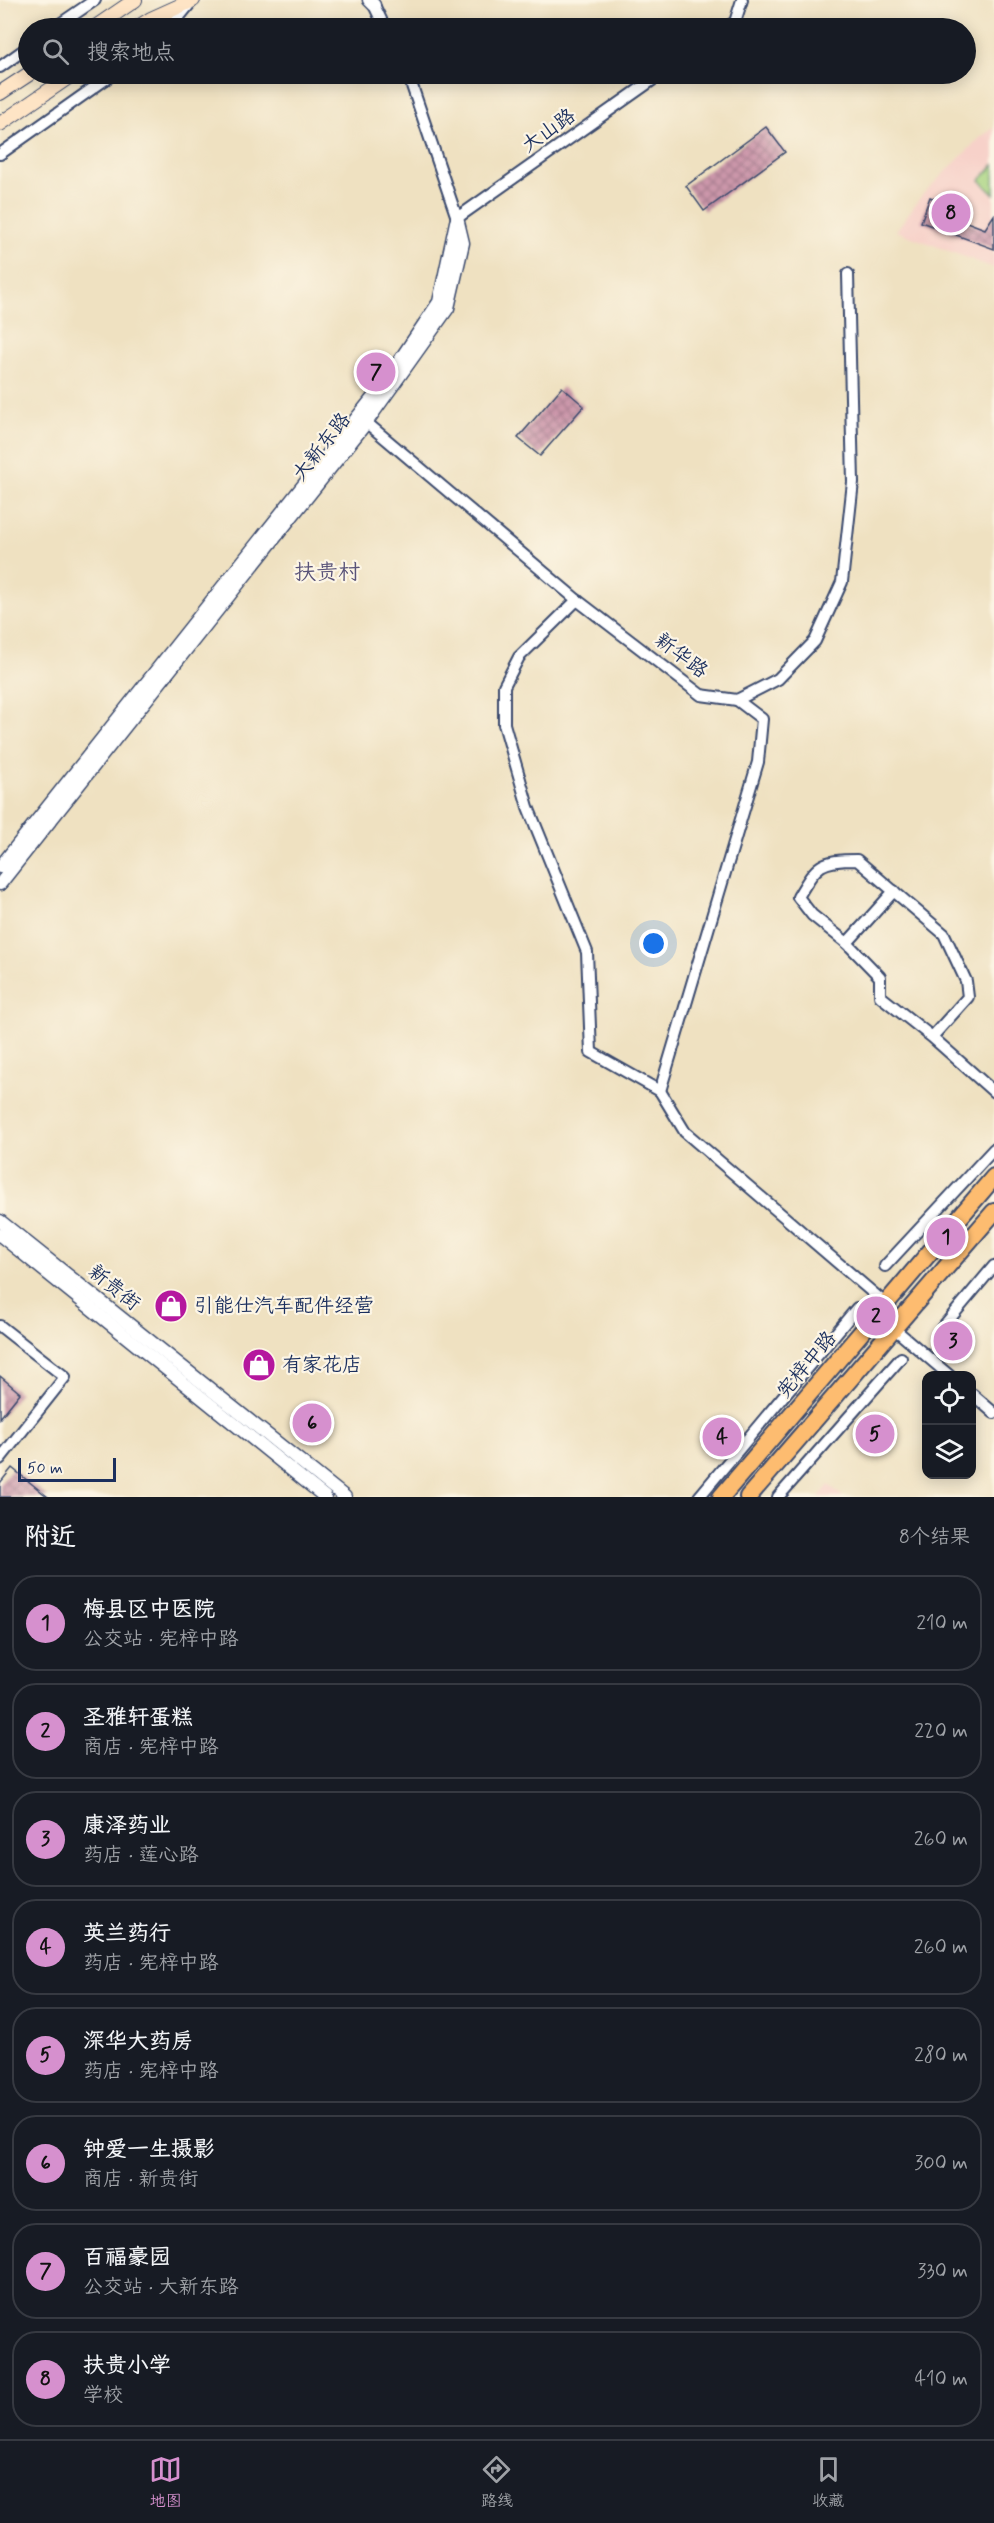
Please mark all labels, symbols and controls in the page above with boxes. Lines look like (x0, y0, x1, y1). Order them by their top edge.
search box (18, 18, 976, 84)
icon: search (39, 35, 72, 68)
text: 搜索地点 (87, 39, 175, 67)
street label: 大山路 (517, 102, 582, 159)
pin: 8 (932, 190, 970, 236)
pin: 7 (356, 350, 395, 394)
street label: 大新东路 (287, 406, 358, 487)
district label: 扶贵村 (294, 559, 360, 587)
street label: 新华路 (649, 627, 714, 685)
your location (639, 929, 668, 958)
pin: 1 (926, 1214, 966, 1260)
street label: 新贵街 (82, 1259, 146, 1317)
shop icon: 引能仕汽车配件经营 (153, 1288, 189, 1324)
place label: 引能仕汽车配件经营 (194, 1293, 374, 1320)
pin: 2 (856, 1294, 896, 1338)
pin: 3 (934, 1318, 972, 1364)
street label: 宪梓中路 (771, 1325, 844, 1404)
shop icon: 有家花店 (241, 1347, 277, 1383)
place label: 有家花店 (282, 1352, 362, 1379)
map controls (922, 1371, 976, 1479)
button: locate (922, 1371, 976, 1425)
pin: 6 (292, 1400, 332, 1446)
pin: 5 (856, 1412, 894, 1456)
pin: 4 (702, 1414, 742, 1460)
button: layers (922, 1425, 976, 1479)
scale bar (18, 1455, 116, 1482)
text: 50 m (27, 1458, 63, 1479)
text: 附近 (24, 1521, 76, 1555)
text: 8个结果 (899, 1524, 970, 1551)
text: 梅县区中医院 (83, 1596, 215, 1624)
text: 1 (41, 1610, 50, 1637)
text: 210 m (916, 1610, 968, 1637)
text: 公交站 · 宪梓中路 (83, 1626, 238, 1653)
text: 圣雅轩蛋糕 (83, 1704, 193, 1732)
text: 2 (41, 1718, 50, 1745)
text: 220 m (914, 1718, 968, 1745)
text: 商店 · 宪梓中路 (83, 1734, 218, 1761)
text: 康泽药业 (83, 1812, 171, 1840)
text: 3 (41, 1826, 50, 1853)
text: 260 m (914, 1826, 968, 1853)
text: 药店 · 莲心路 (83, 1842, 198, 1869)
text: 英兰药行 (83, 1920, 171, 1948)
text: 4 (40, 1934, 51, 1961)
text: 260 m (914, 1934, 968, 1961)
text: 药店 · 宪梓中路 (83, 1950, 218, 1977)
text: 深华大药房 (83, 2028, 193, 2056)
text: 5 (40, 2042, 52, 2069)
text: 280 m (914, 2042, 968, 2069)
text: 药店 · 宪梓中路 (83, 2058, 218, 2085)
text: 钟爱一生摄影 (83, 2136, 215, 2164)
text: 6 (40, 2150, 51, 2177)
text: 300 m (914, 2150, 968, 2177)
text: 商店 · 新贵街 (83, 2166, 198, 2193)
text: 百福豪园 (83, 2244, 171, 2272)
text: 7 (39, 2258, 52, 2285)
text: 330 m (917, 2258, 968, 2285)
text: 公交站 · 大新东路 (83, 2274, 238, 2301)
text: 扶贵小学 (83, 2352, 171, 2380)
text: 8 (40, 2366, 51, 2393)
text: 410 m (914, 2366, 968, 2393)
text: 学校 (83, 2382, 123, 2409)
tab: 地图 (149, 2453, 182, 2512)
tab: 路线 (480, 2453, 513, 2512)
tab: 收藏 (812, 2453, 845, 2512)

